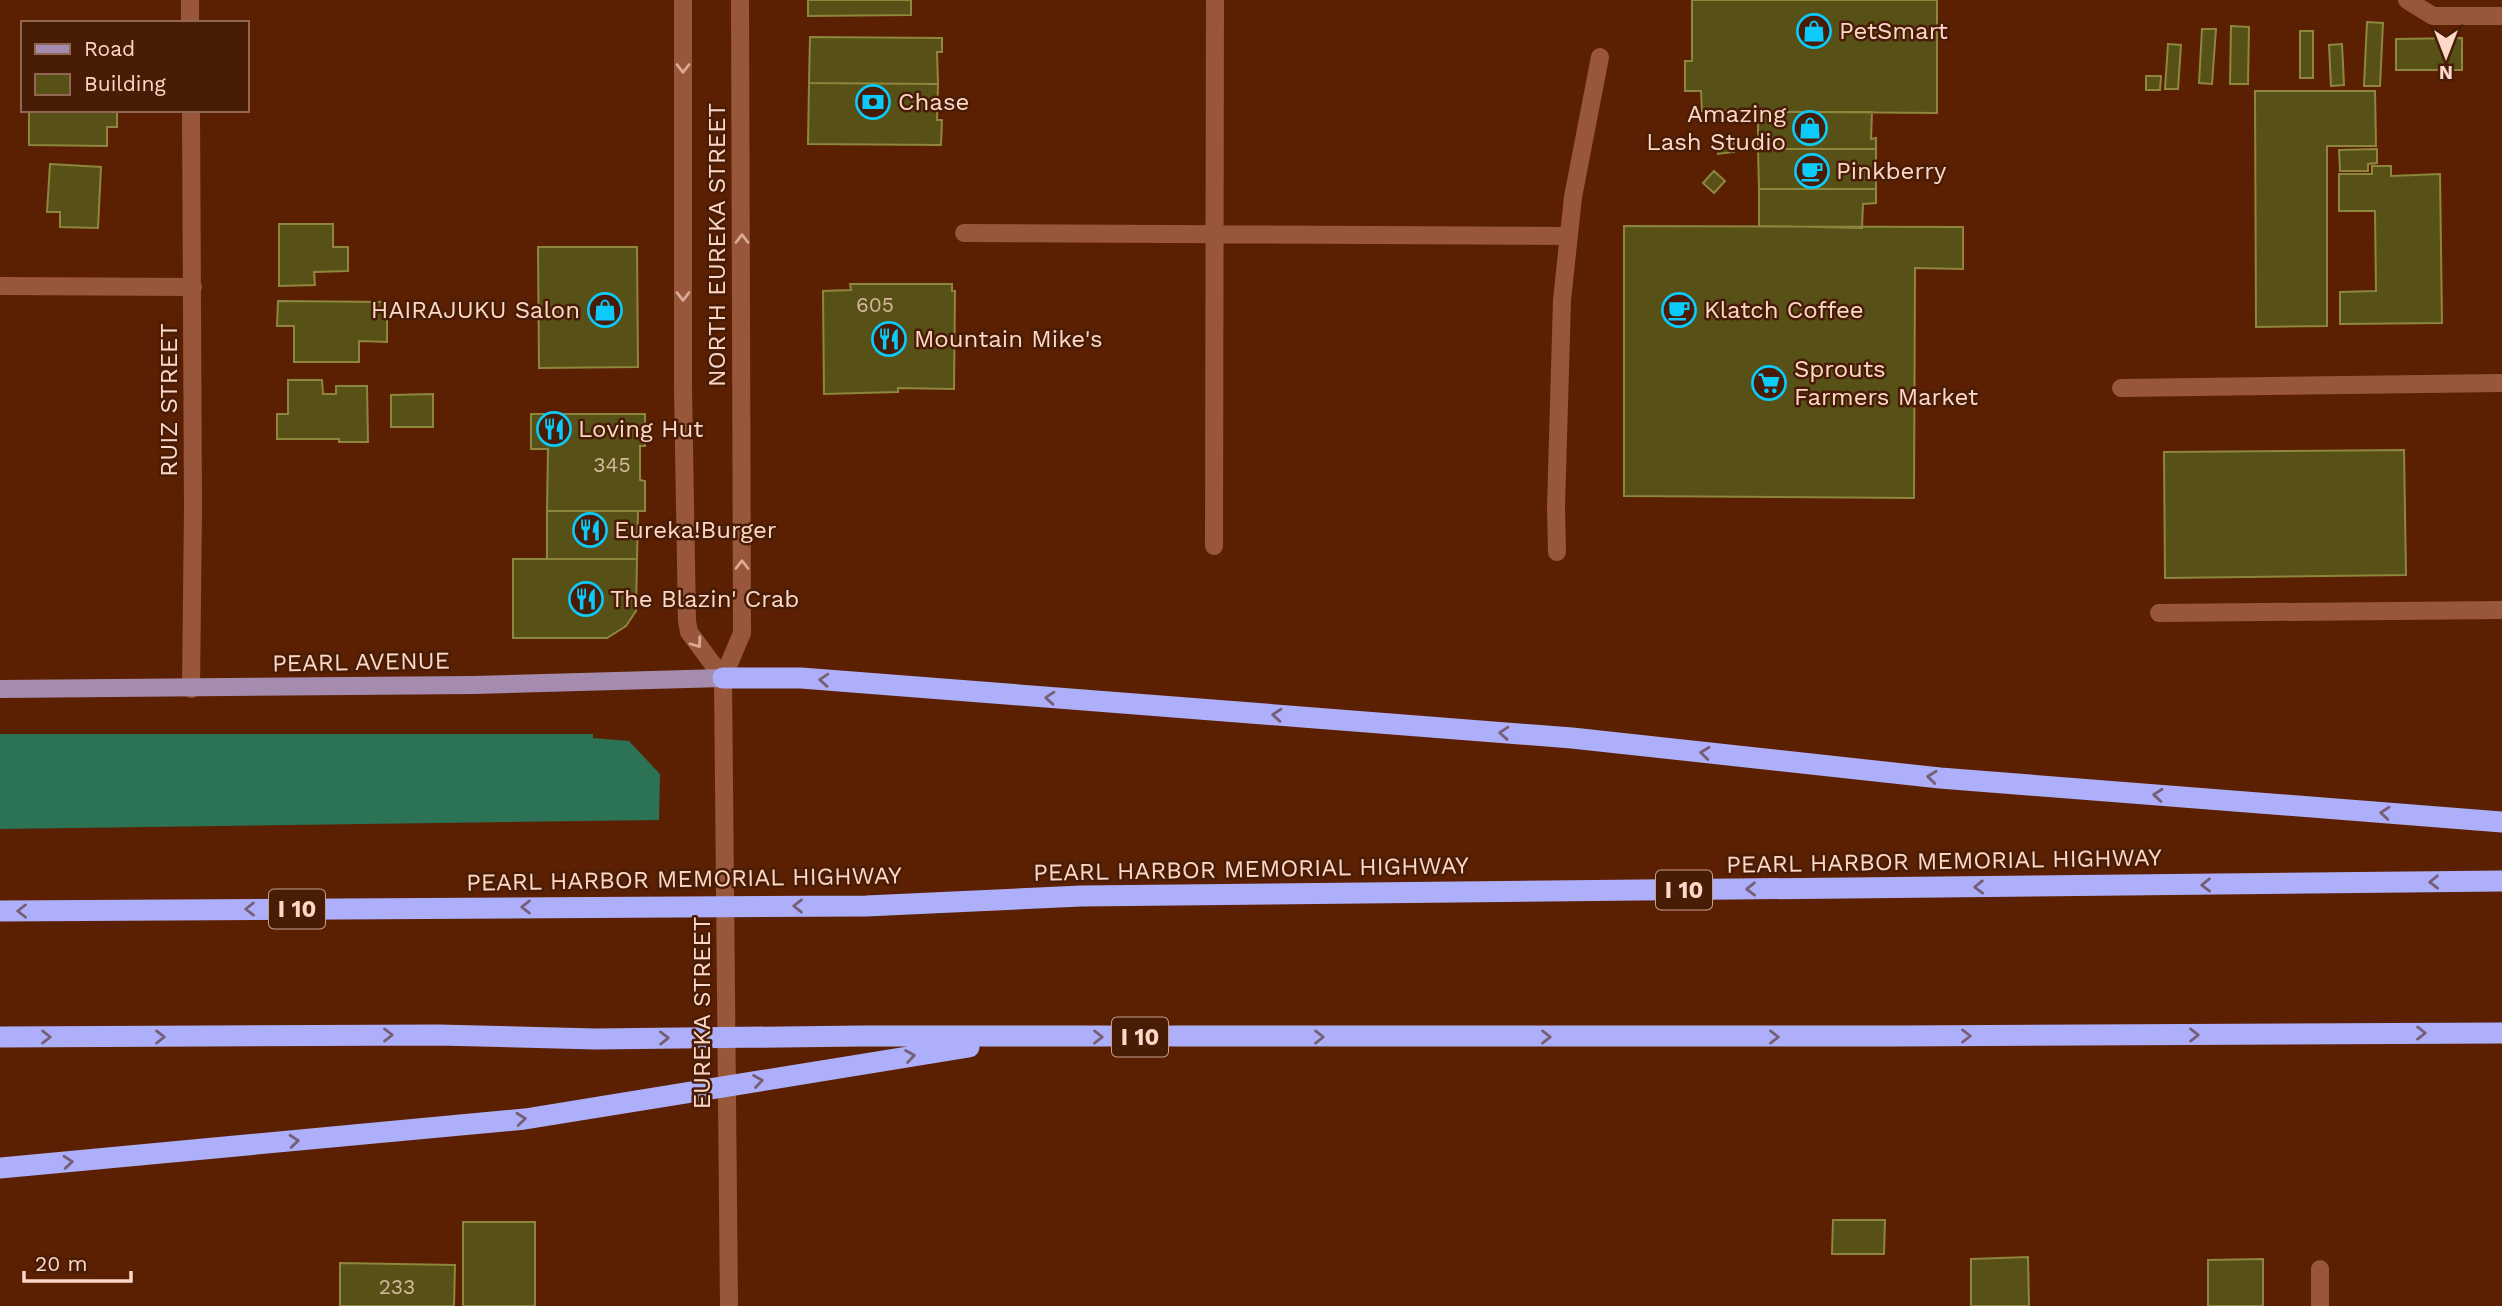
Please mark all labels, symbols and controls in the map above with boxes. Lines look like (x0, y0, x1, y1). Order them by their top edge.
shop icon: PetSmart (1795, 12, 1833, 50)
place label: PetSmart (1839, 17, 1948, 45)
legend (21, 21, 248, 112)
north arrow (2411, 21, 2481, 91)
text: Road (84, 36, 135, 61)
text: N (2439, 61, 2453, 84)
one-way arrow (675, 63, 691, 74)
text: Building (84, 71, 166, 96)
bank icon: Chase (854, 83, 892, 121)
place label: Chase (898, 88, 969, 116)
place label: Amazing Lash Studio (1646, 100, 1786, 156)
street label: NORTH EUREKA STREET (703, 103, 731, 387)
shop icon: Amazing Lash Studio (1791, 109, 1829, 147)
cafe icon: Pinkberry (1793, 152, 1831, 190)
place label: Pinkberry (1836, 157, 1947, 185)
one-way arrow (734, 234, 750, 244)
shop icon: HAIRAJUKU Salon (586, 291, 624, 329)
one-way arrow (675, 291, 691, 301)
cafe icon: Klatch Coffee (1660, 291, 1698, 329)
house number: 605 (856, 292, 894, 317)
place label: HAIRAJUKU Salon (371, 296, 580, 324)
place label: Klatch Coffee (1704, 296, 1864, 324)
restaurant icon: Mountain Mike's (870, 320, 908, 358)
street label: RUIZ STREET (155, 323, 183, 477)
place label: Mountain Mike's (914, 325, 1103, 353)
place label: Sprouts Farmers Market (1794, 355, 1978, 411)
supermarket icon: Sprouts Farmers Market (1750, 364, 1788, 402)
restaurant icon: Loving Hut (535, 410, 573, 448)
place label: Loving Hut (578, 415, 703, 443)
house number: 345 (593, 452, 631, 477)
restaurant icon: Eureka!Burger (571, 511, 609, 549)
place label: Eureka!Burger (614, 516, 777, 544)
one-way arrow (734, 559, 750, 570)
restaurant icon: The Blazin' Crab (567, 580, 605, 618)
place label: The Blazin' Crab (610, 585, 799, 613)
one-way arrow (689, 635, 701, 648)
street label: PEARL AVENUE (272, 646, 450, 678)
one-way arrow (818, 673, 829, 688)
one-way arrow (1045, 691, 1056, 706)
one-way arrow (1271, 708, 1282, 723)
one-way arrow (1498, 726, 1509, 741)
one-way arrow (1700, 745, 1711, 760)
one-way arrow (1926, 770, 1937, 785)
one-way arrow (2153, 788, 2164, 803)
one-way arrow (2379, 806, 2390, 821)
street label: PEARL HARBOR MEMORIAL HIGHWAY (1726, 843, 2162, 879)
street label: PEARL HARBOR MEMORIAL HIGHWAY (1033, 851, 1469, 887)
street label: PEARL HARBOR MEMORIAL HIGHWAY (466, 861, 902, 897)
road number: I 10 (1656, 870, 1712, 909)
one-way arrow (2428, 874, 2439, 890)
one-way arrow (2201, 877, 2212, 892)
one-way arrow (1973, 879, 1984, 895)
one-way arrow (1746, 881, 1756, 897)
road number: I 10 (269, 890, 325, 928)
one-way arrow (792, 898, 803, 914)
one-way arrow (521, 899, 531, 915)
one-way arrow (244, 901, 255, 917)
one-way arrow (17, 903, 27, 919)
street label: EUREKA STREET (688, 917, 716, 1109)
road number: I 10 (1112, 1018, 1168, 1056)
one-way arrow (2416, 1025, 2427, 1041)
one-way arrow (383, 1027, 394, 1043)
one-way arrow (2189, 1027, 2199, 1043)
one-way arrow (1961, 1028, 1972, 1044)
one-way arrow (41, 1029, 52, 1045)
one-way arrow (155, 1029, 166, 1044)
one-way arrow (1094, 1029, 1104, 1045)
one-way arrow (1314, 1029, 1325, 1045)
one-way arrow (1542, 1029, 1552, 1045)
one-way arrow (1769, 1029, 1780, 1045)
one-way arrow (660, 1030, 670, 1046)
one-way arrow (904, 1049, 916, 1064)
one-way arrow (752, 1074, 764, 1089)
one-way arrow (515, 1112, 527, 1127)
one-way arrow (289, 1133, 300, 1148)
one-way arrow (63, 1155, 74, 1170)
scale bar (24, 1240, 131, 1284)
text: 20 m (35, 1251, 87, 1276)
house number: 233 (379, 1274, 415, 1299)

